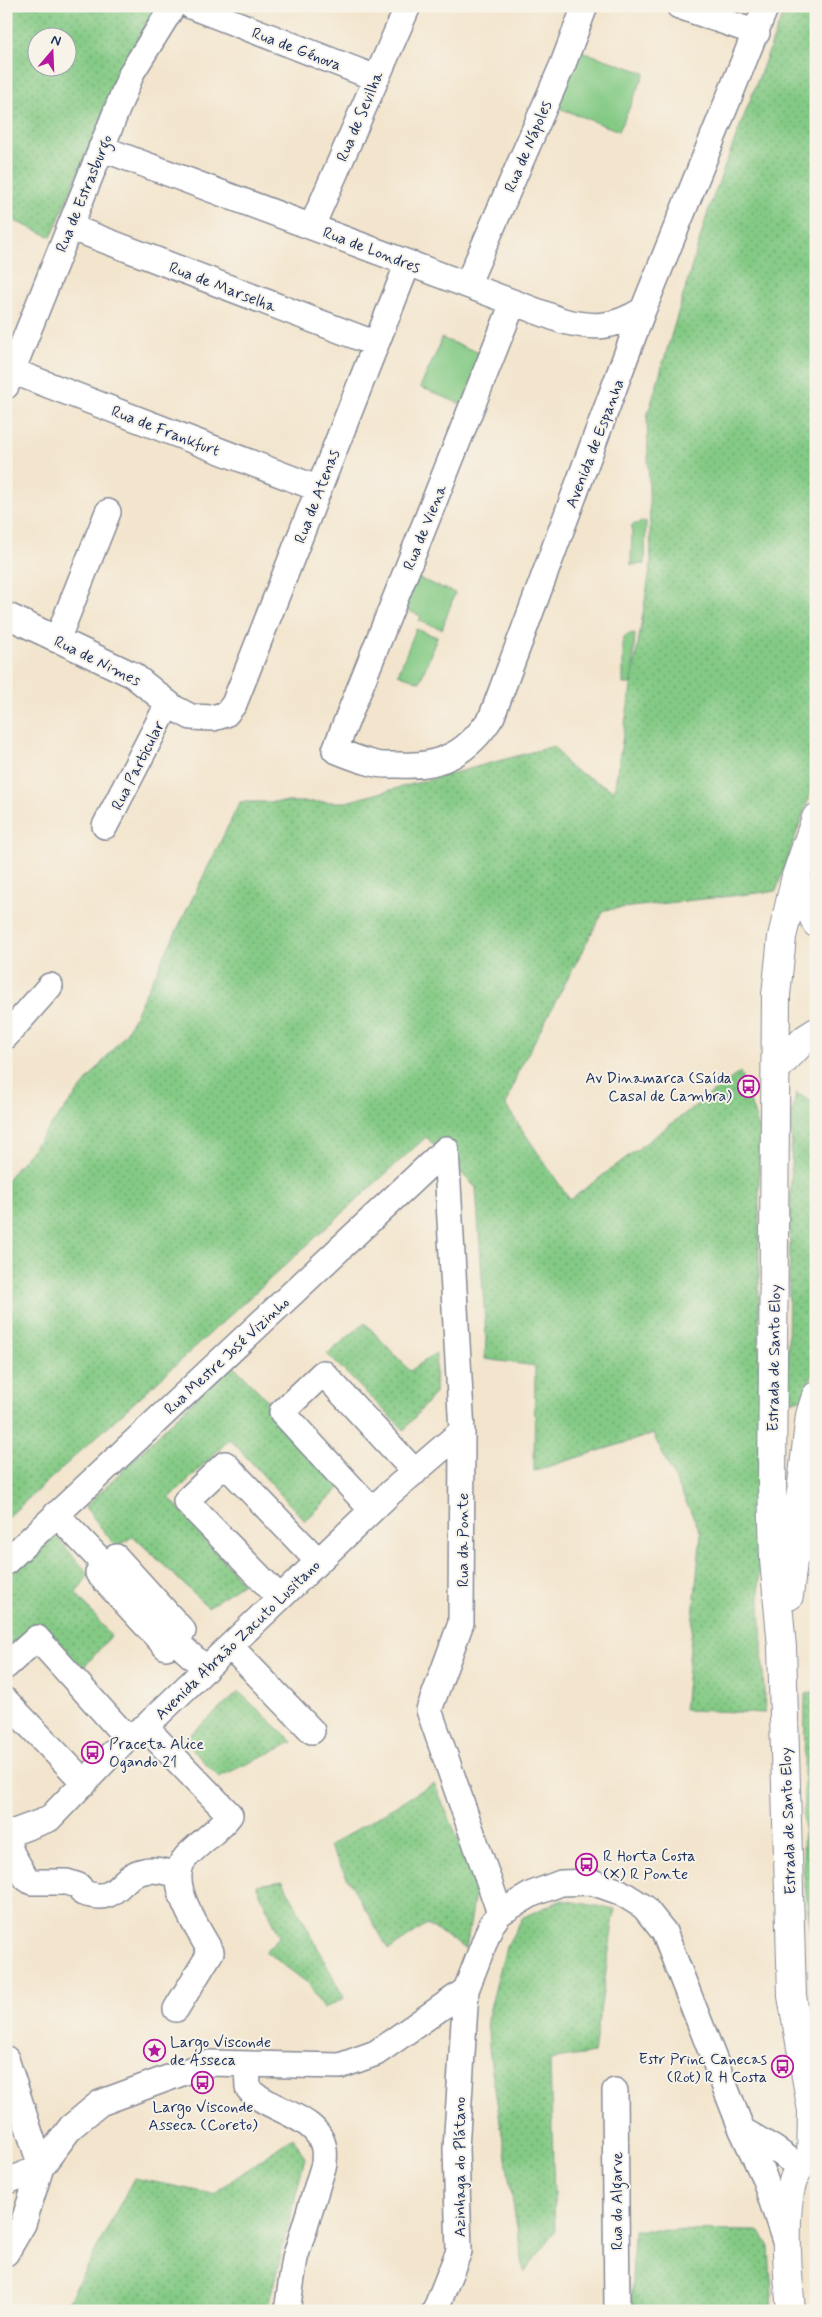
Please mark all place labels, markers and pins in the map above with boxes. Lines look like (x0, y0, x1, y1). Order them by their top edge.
place label: Av Dinamarca (Saída Casal de Cambra) (585, 1068, 732, 1107)
bus stop icon: Av Dinamarca (Saída Casal de Cambra) (736, 1074, 760, 1098)
place label: Praceta Alice Ogando 21 (109, 1734, 204, 1773)
bus stop icon: Praceta Alice Ogando 21 (81, 1740, 105, 1764)
place label: R Horta Costa (X) R Ponte (603, 1846, 696, 1885)
bus stop icon: R Horta Costa (X) R Ponte (575, 1852, 599, 1876)
place label: Largo Visconde de Asseca (170, 2032, 271, 2071)
place icon: Largo Visconde de Asseca (142, 2038, 166, 2062)
place label: Estr Princ Canecas (Rot) R H Costa (638, 2049, 767, 2088)
bus stop icon: Estr Princ Canecas (Rot) R H Costa (771, 2055, 795, 2079)
bus stop icon: Largo Visconde Asseca (Coreto) (191, 2070, 215, 2094)
place label: Largo Visconde Asseca (Coreto) (148, 2097, 258, 2136)

